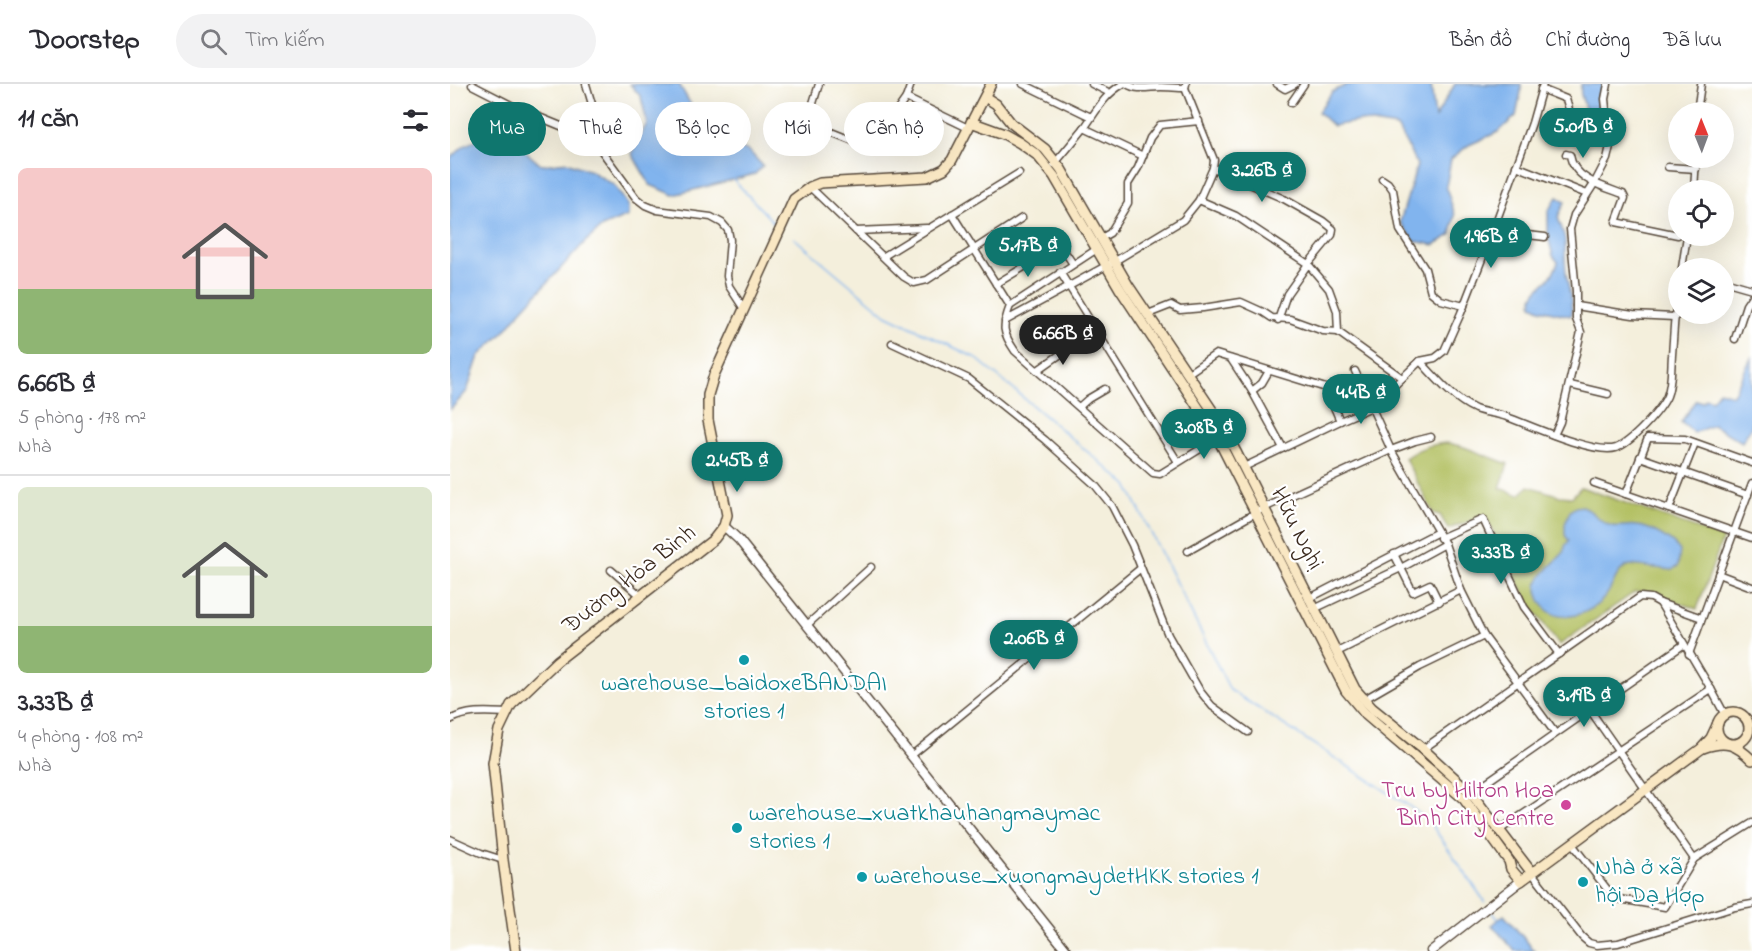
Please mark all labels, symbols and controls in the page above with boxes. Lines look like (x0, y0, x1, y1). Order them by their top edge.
search box (176, 14, 596, 68)
text: Doorstep (30, 21, 140, 62)
icon: search (197, 25, 230, 58)
text: Tìm kiếm (245, 25, 324, 57)
text: Bản đồ (1449, 26, 1512, 56)
text: Chỉ đường (1545, 26, 1630, 56)
text: Đã lưu (1663, 26, 1722, 56)
text: 11 căn (18, 101, 79, 139)
chip: Mua (468, 102, 546, 156)
chip: Thuê (558, 102, 643, 156)
chip: Bộ lọc (655, 102, 751, 156)
chip: Mới (763, 102, 832, 156)
chip: Căn hộ (844, 102, 944, 156)
north arrow (1668, 102, 1734, 168)
map controls (1668, 102, 1734, 324)
icon: filters (399, 104, 432, 137)
pin: 5.01B ₫ (1528, 108, 1638, 159)
text: 5.01B ₫ (1553, 113, 1613, 142)
pin: 3.26B ₫ (1207, 152, 1317, 203)
text: 3.26B ₫ (1232, 157, 1292, 186)
button: locate (1668, 180, 1734, 246)
icon: home (171, 207, 279, 315)
pin: 1.96B ₫ (1436, 218, 1546, 269)
text: 1.96B ₫ (1464, 223, 1518, 252)
pin: 5.17B ₫ (973, 227, 1083, 278)
text: 5.17B ₫ (998, 232, 1058, 261)
button: layers (1668, 258, 1734, 324)
pin: 6.66B ₫ (1008, 315, 1118, 366)
text: 6.66B ₫ (1033, 320, 1093, 349)
text: 6.66B ₫ (18, 366, 95, 404)
pin: 4.4B ₫ (1312, 374, 1410, 425)
text: 4.4B ₫ (1336, 379, 1386, 408)
text: 5 phòng · 178 m² (18, 404, 146, 433)
pin: 3.08B ₫ (1149, 409, 1259, 460)
text: 3.08B ₫ (1175, 414, 1233, 443)
text: Nhà (18, 433, 51, 462)
pin: 2.45B ₫ (682, 442, 792, 493)
text: 2.45B ₫ (706, 447, 768, 476)
street label: Hữu Nghị (1260, 481, 1332, 577)
street label: Đường Hòa Bình (555, 516, 704, 644)
icon: home (171, 526, 279, 634)
pin: 3.33B ₫ (1446, 534, 1556, 585)
text: 3.33B ₫ (1472, 539, 1530, 568)
pin: 2.06B ₫ (979, 620, 1089, 671)
text: 2.06B ₫ (1004, 625, 1064, 654)
marker: warehouse_baidoxeBANDAI stories 1 (737, 653, 751, 667)
place label: warehouse_baidoxeBANDAI stories 1 (601, 667, 887, 730)
pin: 3.19B ₫ (1529, 677, 1639, 728)
text: 3.19B ₫ (1557, 682, 1611, 711)
text: 3.33B ₫ (18, 685, 93, 723)
text: 4 phòng · 108 m² (18, 723, 144, 752)
text: Nhà (18, 752, 51, 781)
place label: Tru by Hilton Hoa Binh City Centre (1381, 774, 1554, 838)
place label: warehouse_xuatkhauhangmaymac stories 1 (749, 797, 1101, 860)
marker: Tru by Hilton Hoa Binh City Centre (1559, 798, 1573, 812)
marker: warehouse_xuatkhauhangmaymac stories 1 (730, 821, 744, 835)
place label: Nhà ở xã hội Dạ Hợp (1595, 851, 1704, 914)
place label: warehouse_xuongmaydetHKK stories 1 (874, 860, 1259, 896)
marker: warehouse_xuongmaydetHKK stories 1 (855, 870, 869, 884)
marker: Nhà ở xã hội Dạ Hợp (1576, 875, 1590, 889)

